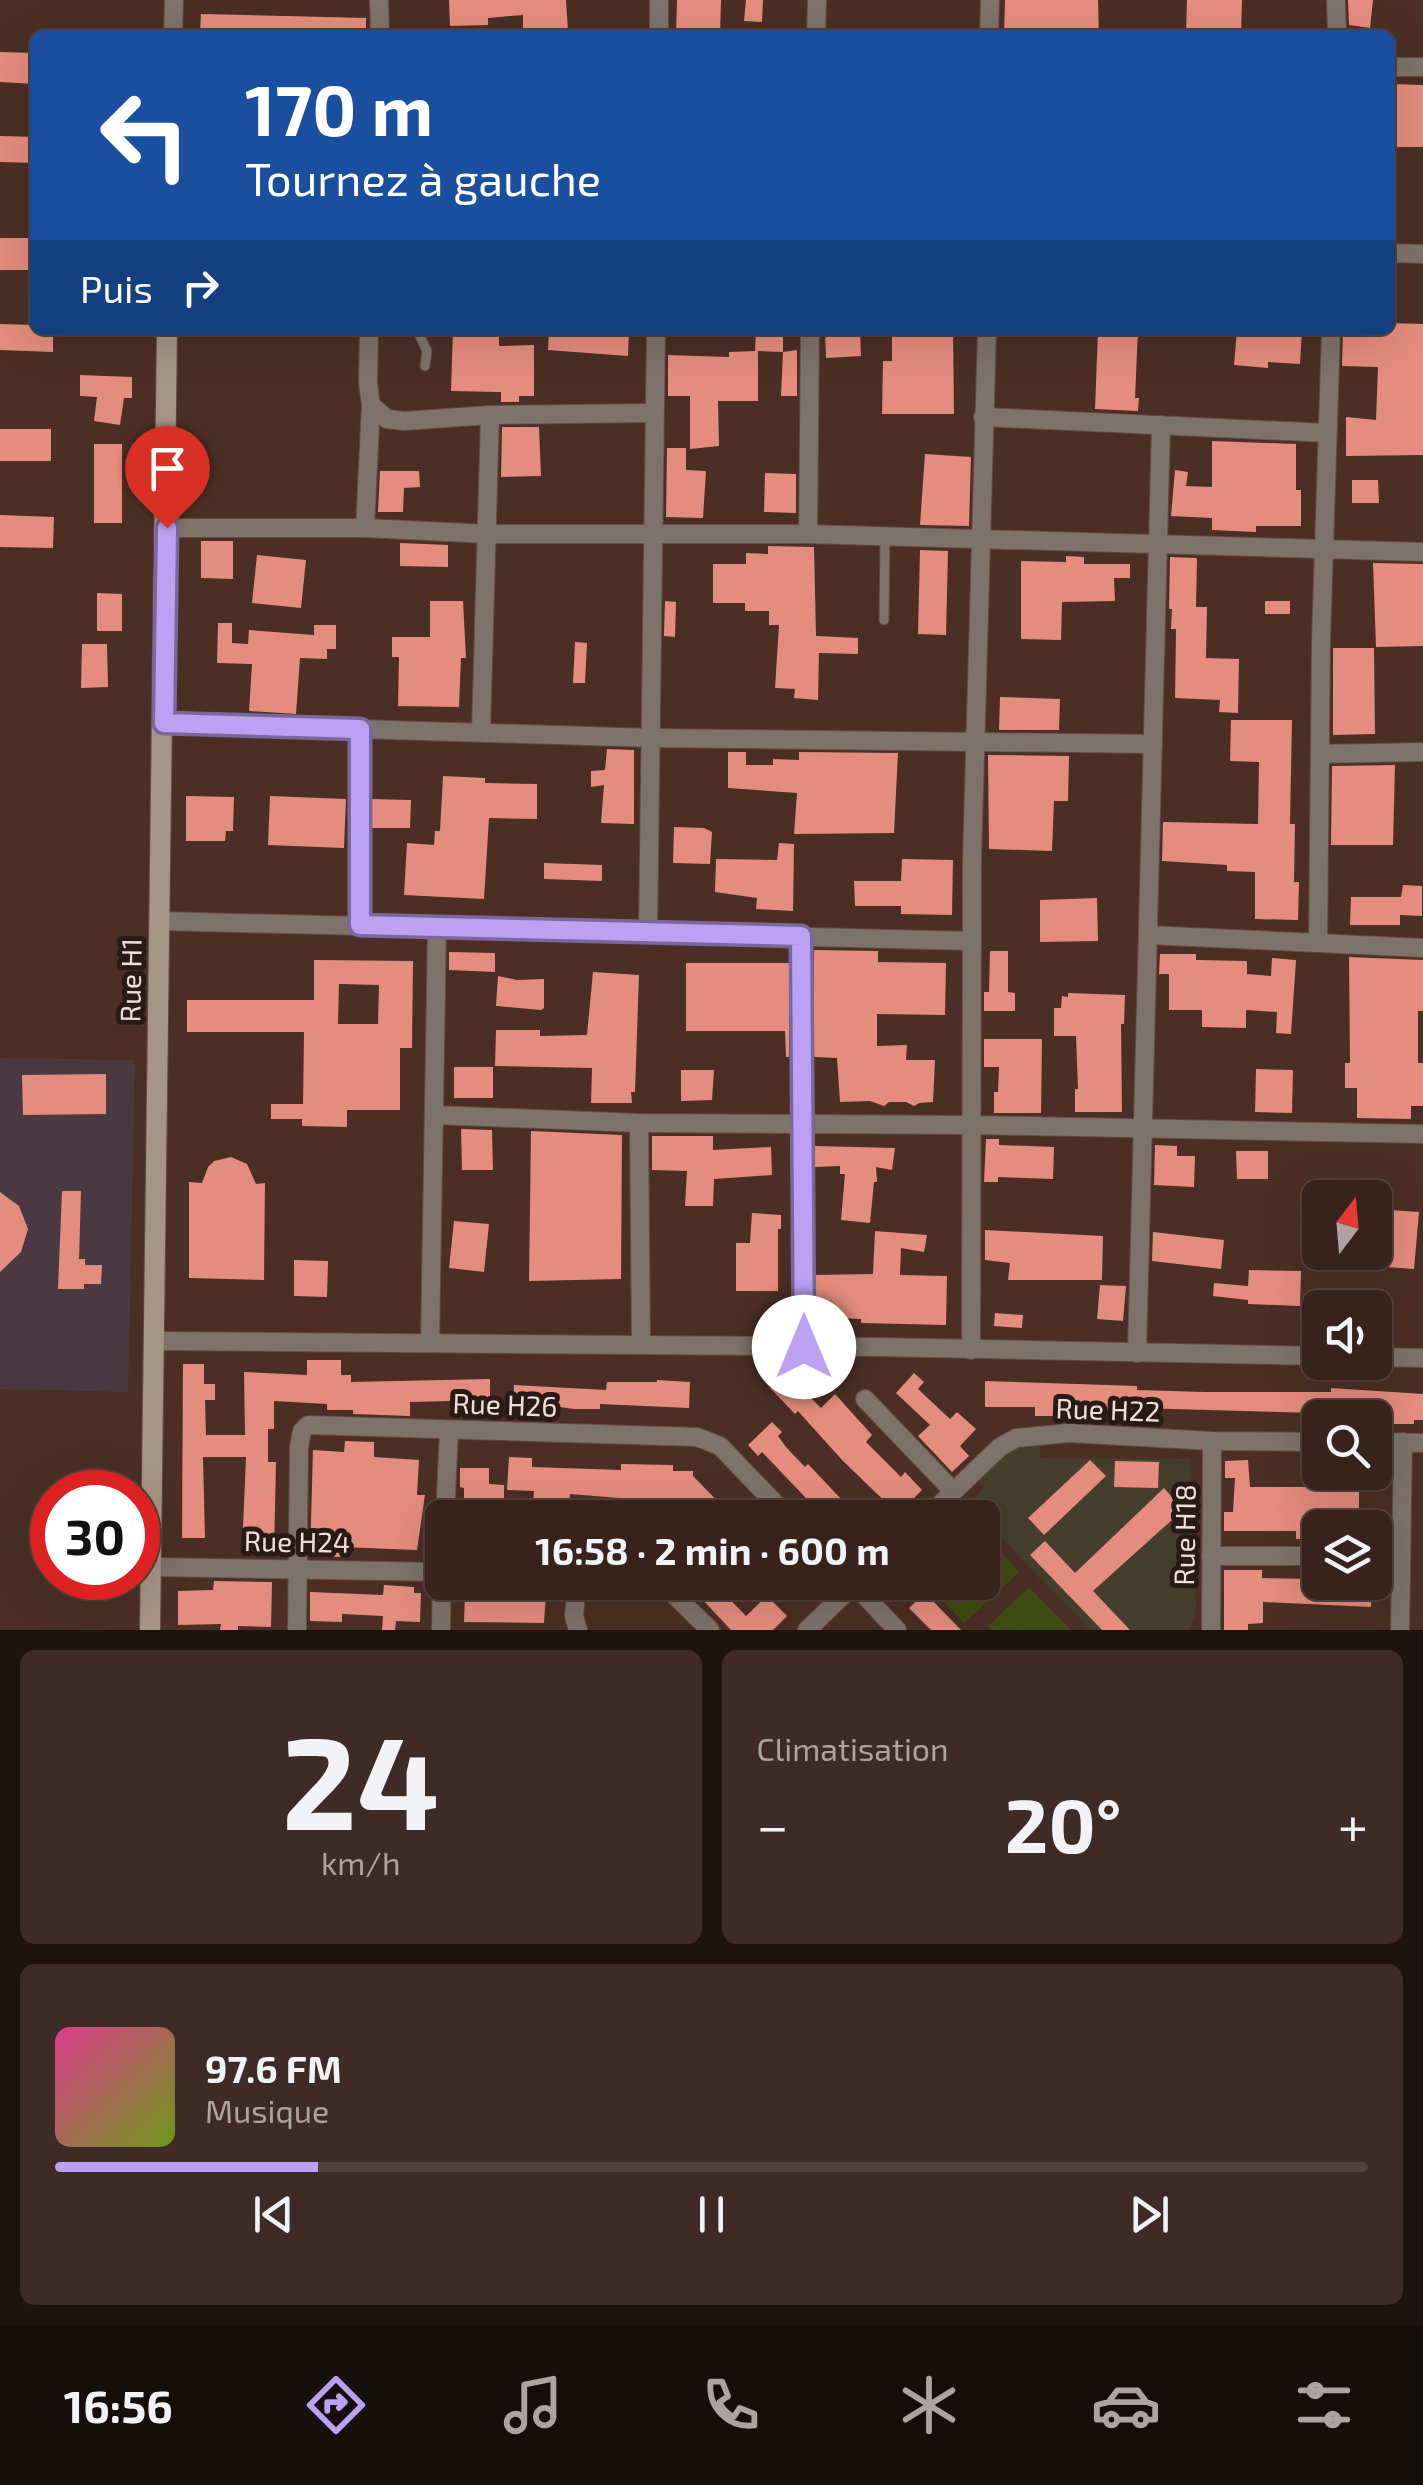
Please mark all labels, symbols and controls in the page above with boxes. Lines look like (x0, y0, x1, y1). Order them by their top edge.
text: 170 m (245, 66, 433, 150)
icon: left (80, 70, 210, 200)
text: Tournez à gauche (245, 151, 601, 205)
icon: right (173, 260, 228, 315)
text: Puis (80, 265, 153, 311)
pin (125, 426, 210, 529)
icon: arrive (140, 441, 195, 496)
street label: Rue H1 (112, 938, 148, 1022)
north arrow (1302, 1180, 1392, 1270)
map controls (1302, 1180, 1392, 1600)
button: sound (1302, 1290, 1392, 1380)
position arrow (752, 1295, 856, 1399)
street label: Rue H26 (452, 1385, 558, 1423)
street label: Rue H22 (1055, 1390, 1161, 1428)
button: search (1302, 1400, 1392, 1490)
speed limit sign: 30 (30, 1470, 160, 1600)
street label: Rue H18 (1166, 1484, 1202, 1586)
button: layers (1302, 1510, 1392, 1600)
street label: Rue H24 (244, 1523, 350, 1559)
text: 16:58 · 2 min · 600 m (535, 1527, 890, 1573)
text: 24 (282, 1700, 440, 1856)
text: Climatisation (757, 1729, 949, 1767)
text: 20° (1005, 1778, 1122, 1868)
text: − (757, 1791, 789, 1857)
text: + (1338, 1791, 1368, 1857)
text: km/h (321, 1843, 400, 1881)
text: 97.6 FM (205, 2045, 342, 2091)
text: Musique (205, 2091, 329, 2129)
icon: previous (246, 2187, 301, 2242)
icon: pause (684, 2187, 739, 2242)
icon: next (1122, 2187, 1177, 2242)
icon: directions (301, 2370, 371, 2440)
icon: music (498, 2370, 568, 2440)
icon: phone (696, 2370, 766, 2440)
icon: climate (894, 2370, 964, 2440)
icon: car (1091, 2370, 1161, 2440)
icon: filters (1289, 2370, 1359, 2440)
text: 16:56 (64, 2378, 173, 2432)

